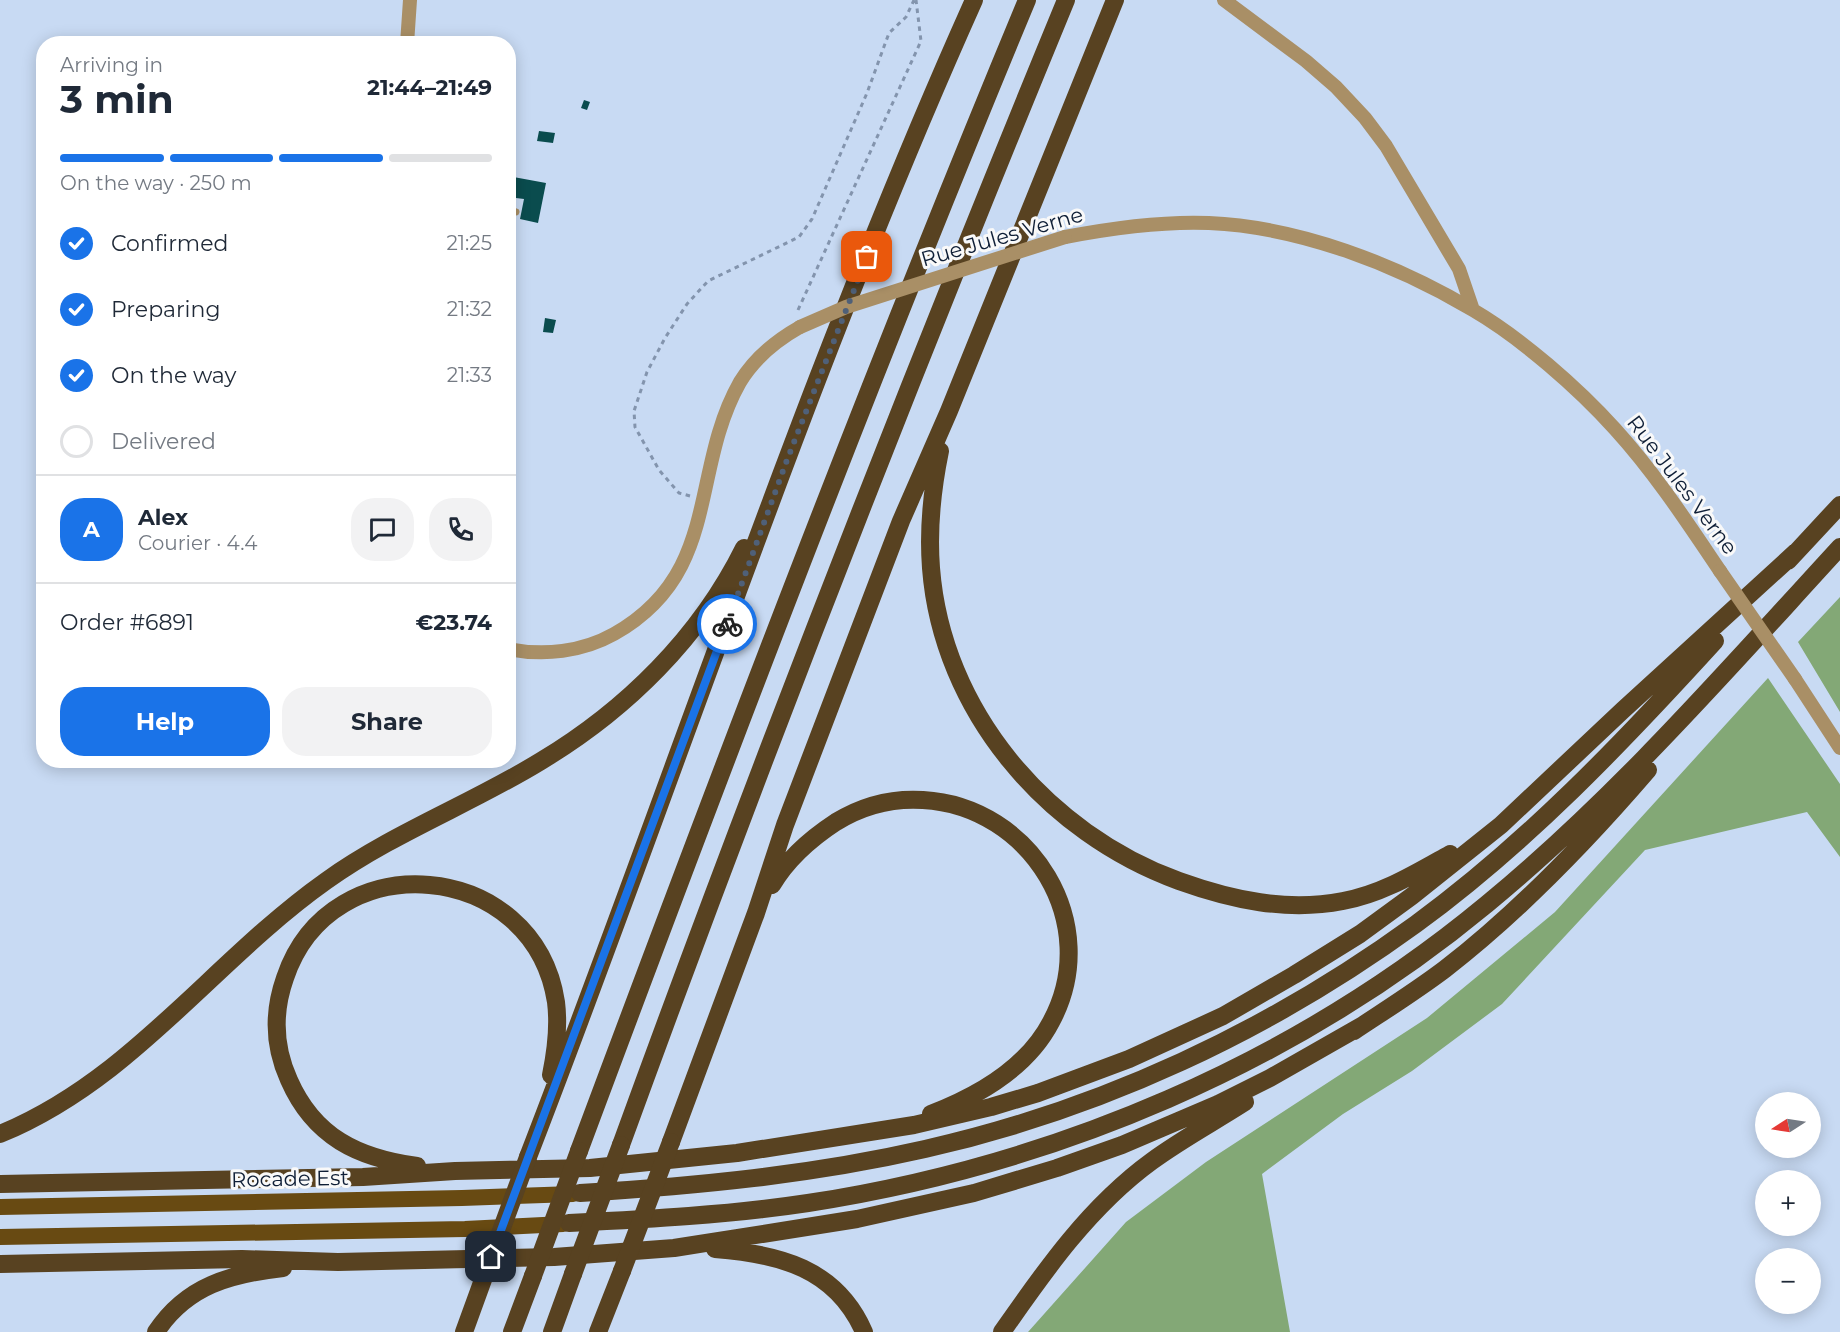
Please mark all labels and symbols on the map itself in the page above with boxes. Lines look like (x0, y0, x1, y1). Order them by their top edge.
street label: Rue Jules Verne (918, 201, 1086, 272)
pin (841, 231, 892, 282)
street label: Rue Jules Verne (1622, 410, 1743, 559)
courier (697, 594, 757, 654)
north arrow (1755, 1092, 1821, 1158)
street label: Rocade Est (231, 1165, 349, 1192)
pin (465, 1231, 516, 1282)

